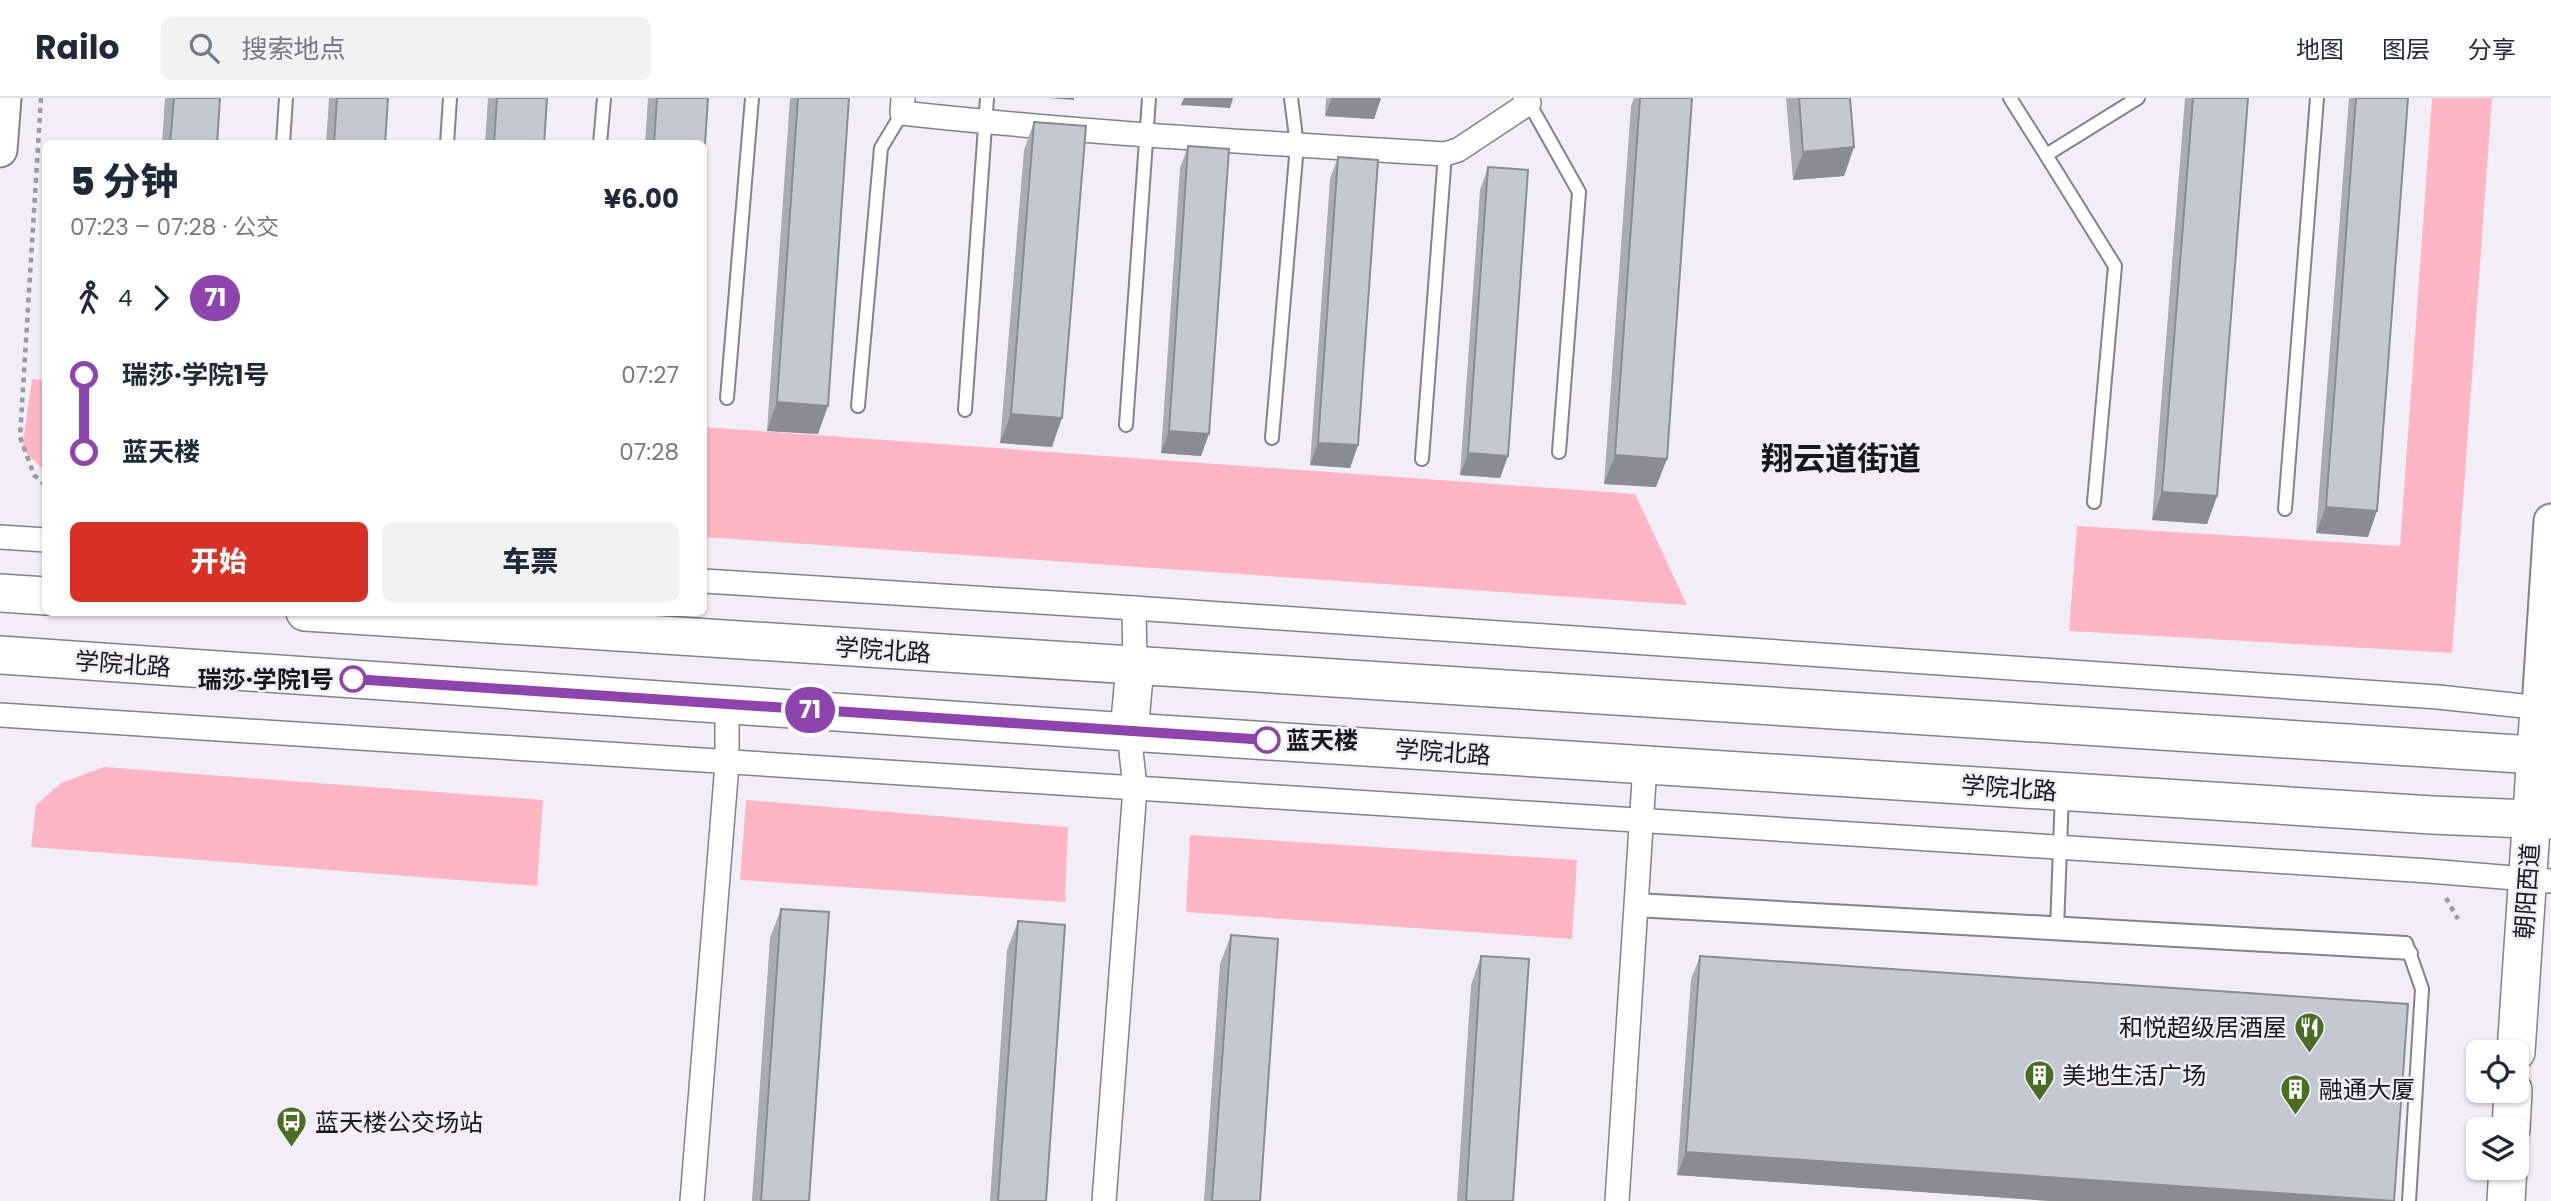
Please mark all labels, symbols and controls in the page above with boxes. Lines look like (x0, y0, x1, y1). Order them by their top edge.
search box (161, 17, 651, 80)
text: Railo (35, 24, 119, 71)
icon: search (185, 29, 223, 67)
text: 搜索地点 (241, 31, 345, 67)
text: 地图 (2296, 33, 2344, 66)
text: 图层 (2382, 33, 2430, 66)
text: 分享 (2468, 33, 2516, 66)
text: 5 分钟 (70, 155, 178, 208)
text: ¥6.00 (604, 181, 679, 217)
text: 07:23 – 07:28 · 公交 (70, 211, 279, 243)
icon: walk (70, 279, 108, 317)
icon: forward (142, 279, 180, 317)
text: 71 (204, 281, 226, 314)
text: 4 (118, 282, 132, 314)
text: 瑞莎·学院1号 (122, 357, 270, 393)
text: 07:27 (621, 359, 679, 391)
text: 蓝天楼 (122, 434, 200, 470)
text: 07:28 (619, 436, 679, 468)
district label: 翔云道街道 (1761, 436, 1921, 481)
button: 开始 (70, 522, 368, 602)
button: 车票 (382, 522, 679, 602)
street label: 学院北路 (834, 630, 932, 670)
street label: 学院北路 (74, 644, 172, 684)
place label: 瑞莎·学院1号 (198, 663, 334, 696)
marker: 瑞莎·学院1号 (340, 666, 366, 692)
line badge: 71 (778, 687, 842, 733)
text: 71 (799, 693, 821, 726)
place label: 蓝天楼 (1286, 724, 1358, 757)
marker: 蓝天楼 (1254, 727, 1280, 753)
street label: 学院北路 (1394, 732, 1492, 772)
street label: 学院北路 (1960, 768, 2058, 808)
street label: 朝阳西道 (2507, 842, 2547, 940)
restaurant icon: 和悦超级居酒屋 (2293, 1010, 2327, 1054)
place label: 和悦超级居酒屋 (2119, 1011, 2287, 1044)
map controls (2466, 1040, 2529, 1180)
button: locate (2466, 1040, 2529, 1103)
building icon: 美地生活广场 (2022, 1058, 2056, 1102)
place label: 美地生活广场 (2062, 1059, 2206, 1092)
building icon: 融通大厦 (2279, 1072, 2313, 1116)
place label: 融通大厦 (2319, 1073, 2415, 1106)
bus stop icon: 蓝天楼公交场站 (275, 1105, 309, 1149)
place label: 蓝天楼公交场站 (315, 1106, 483, 1139)
button: layers (2466, 1117, 2529, 1180)

